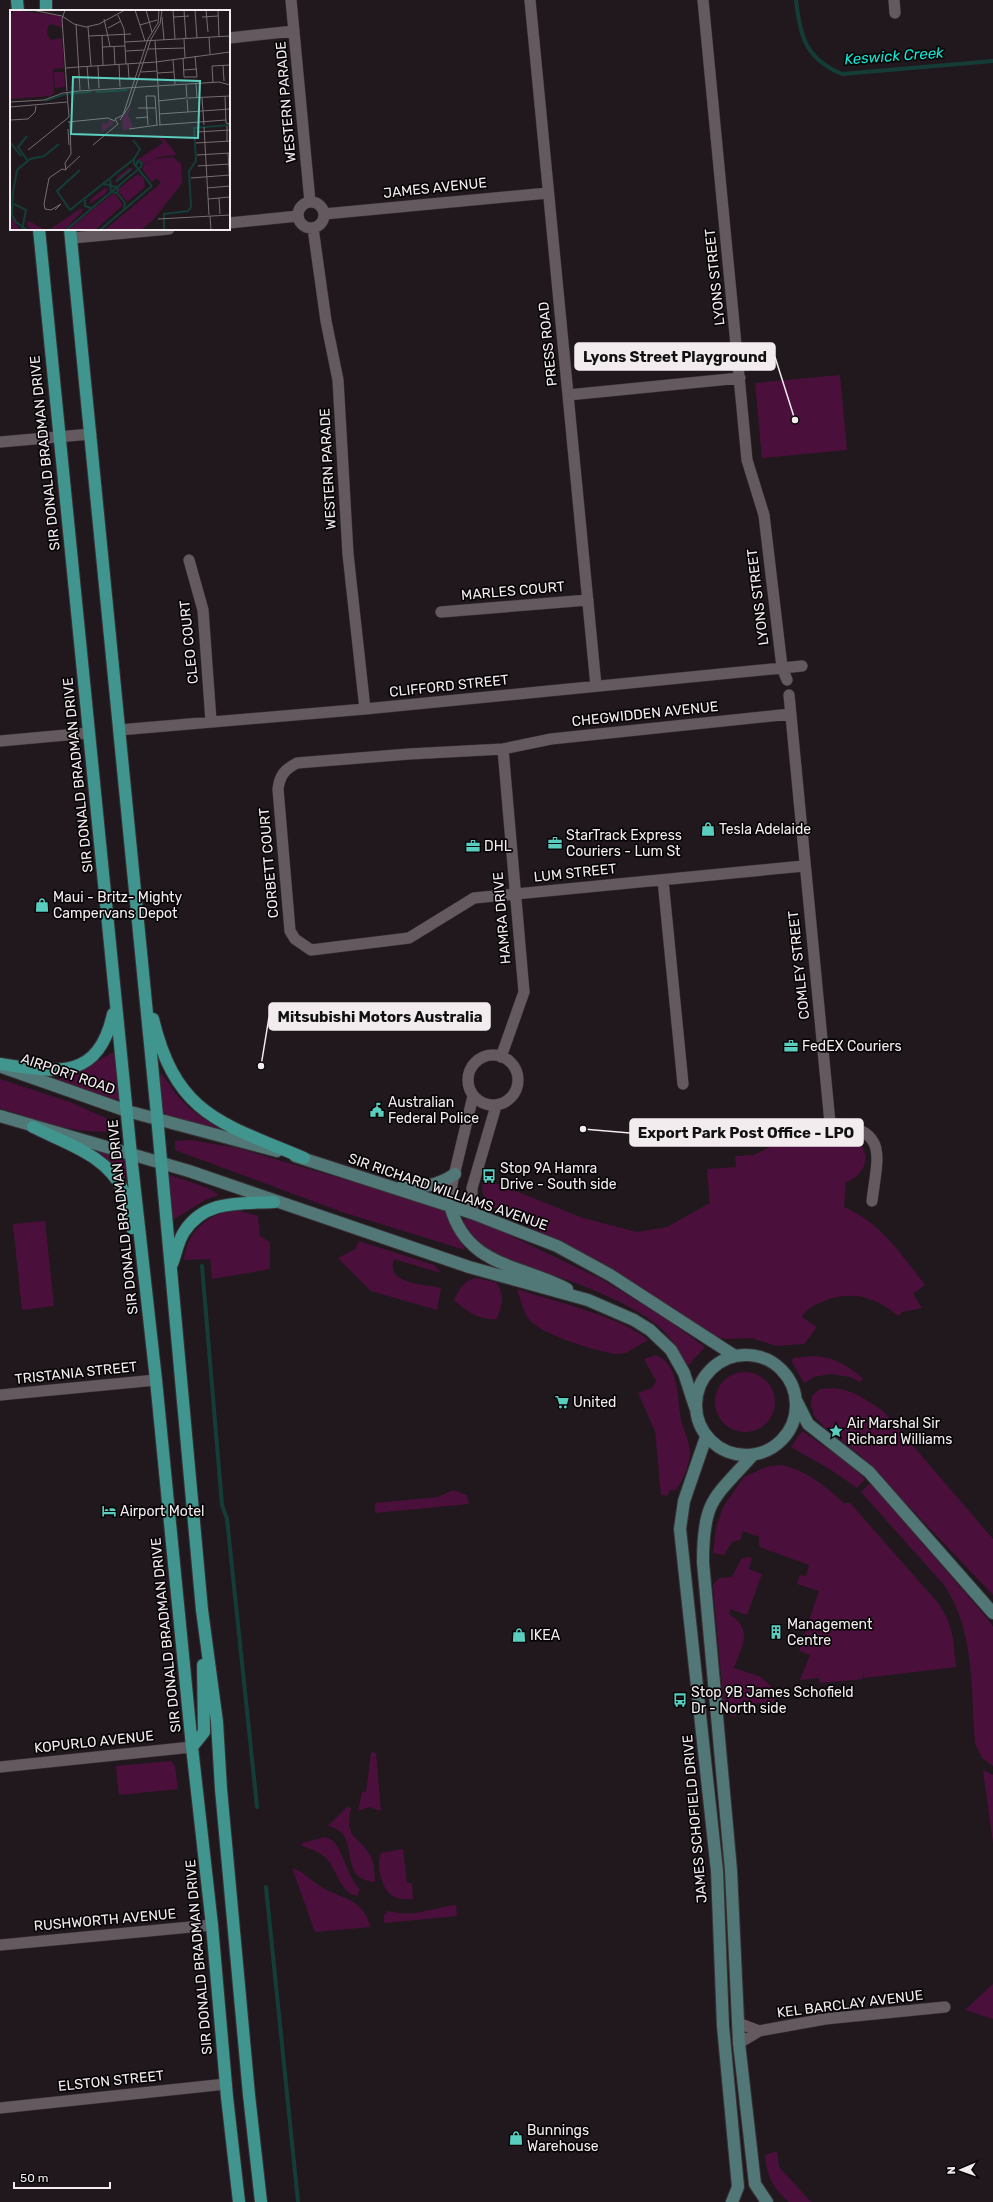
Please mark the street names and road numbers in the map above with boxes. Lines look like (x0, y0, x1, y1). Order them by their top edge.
street label: WESTERN PARADE (272, 41, 300, 163)
street label: JAMES AVENUE (382, 174, 488, 202)
street label: LYONS STREET (701, 228, 729, 326)
street label: PRESS ROAD (535, 301, 561, 387)
street label: SIR DONALD BRADMAN DRIVE (26, 355, 64, 551)
street label: WESTERN PARADE (316, 408, 340, 530)
street label: LYONS STREET (744, 548, 772, 646)
street label: MARLES COURT (460, 578, 566, 604)
street label: CLEO COURT (176, 599, 202, 685)
street label: CLIFFORD STREET (388, 671, 510, 701)
street label: SIR DONALD BRADMAN DRIVE (59, 677, 97, 873)
street label: CHEGWIDDEN AVENUE (571, 698, 719, 730)
street label: CORBETT COURT (256, 807, 282, 919)
street label: LUM STREET (533, 860, 617, 886)
street label: HAMRA DRIVE (490, 871, 514, 965)
street label: COMLEY STREET (785, 910, 813, 1020)
street label: AIRPORT ROAD (19, 1050, 117, 1098)
street label: SIR DONALD BRADMAN DRIVE (104, 1119, 142, 1315)
street label: SIR RICHARD WILLIAMS AVENUE (346, 1150, 550, 1234)
street label: TRISTANIA STREET (14, 1358, 138, 1388)
street label: SIR DONALD BRADMAN DRIVE (147, 1537, 185, 1733)
street label: KOPURLO AVENUE (33, 1727, 155, 1757)
street label: JAMES SCHOFIELD DRIVE (679, 1734, 711, 1904)
street label: SIR DONALD BRADMAN DRIVE (182, 1859, 216, 2055)
street label: RUSHWORTH AVENUE (33, 1905, 177, 1935)
street label: KEL BARCLAY AVENUE (776, 1987, 924, 2021)
street label: ELSTON STREET (57, 2067, 165, 2095)

